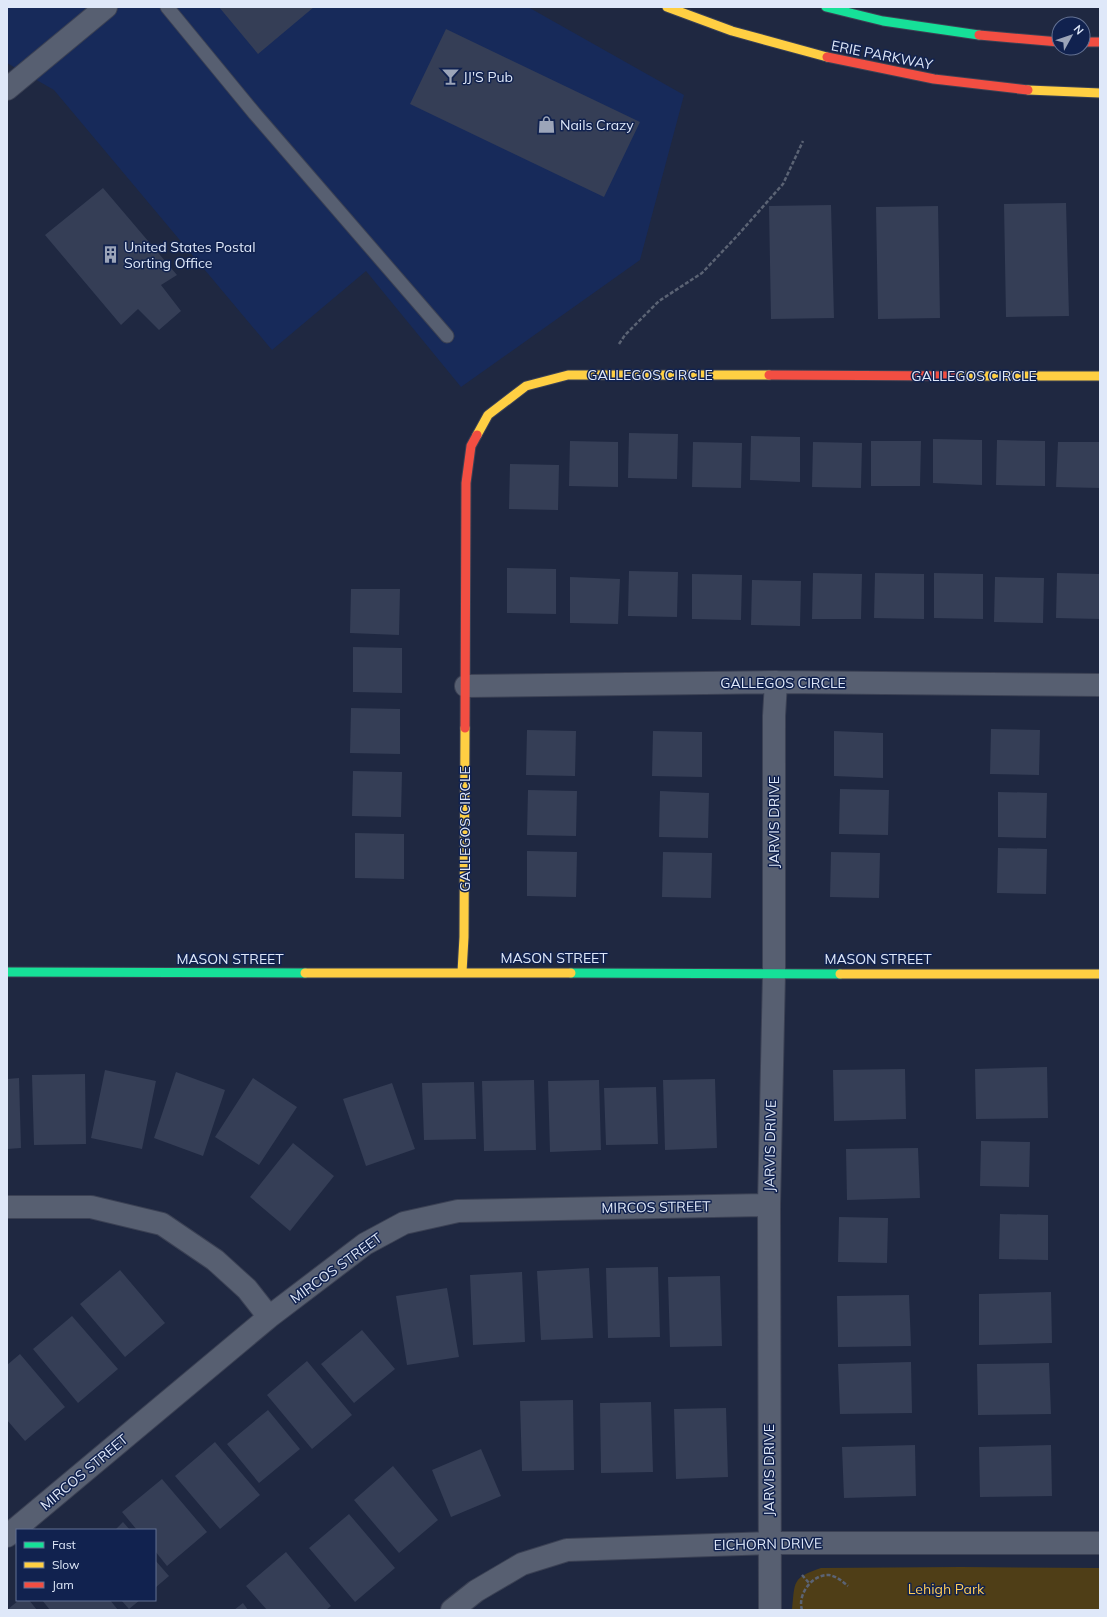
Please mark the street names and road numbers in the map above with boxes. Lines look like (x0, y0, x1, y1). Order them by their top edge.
street label: ERIE PARKWAY (830, 36, 935, 74)
street label: GALLEGOS CIRCLE (587, 366, 713, 384)
street label: GALLEGOS CIRCLE (911, 367, 1037, 385)
street label: GALLEGOS CIRCLE (720, 674, 846, 692)
street label: GALLEGOS CIRCLE (456, 766, 474, 892)
street label: JARVIS DRIVE (765, 776, 783, 868)
street label: MASON STREET (500, 949, 608, 967)
street label: MASON STREET (176, 950, 284, 968)
street label: MASON STREET (824, 950, 932, 968)
street label: JARVIS DRIVE (760, 1100, 780, 1192)
street label: MIRCOS STREET (601, 1197, 711, 1217)
street label: MIRCOS STREET (287, 1228, 386, 1307)
street label: JARVIS DRIVE (760, 1424, 778, 1516)
street label: MIRCOS STREET (36, 1430, 132, 1514)
street label: EICHORN DRIVE (714, 1534, 822, 1554)

